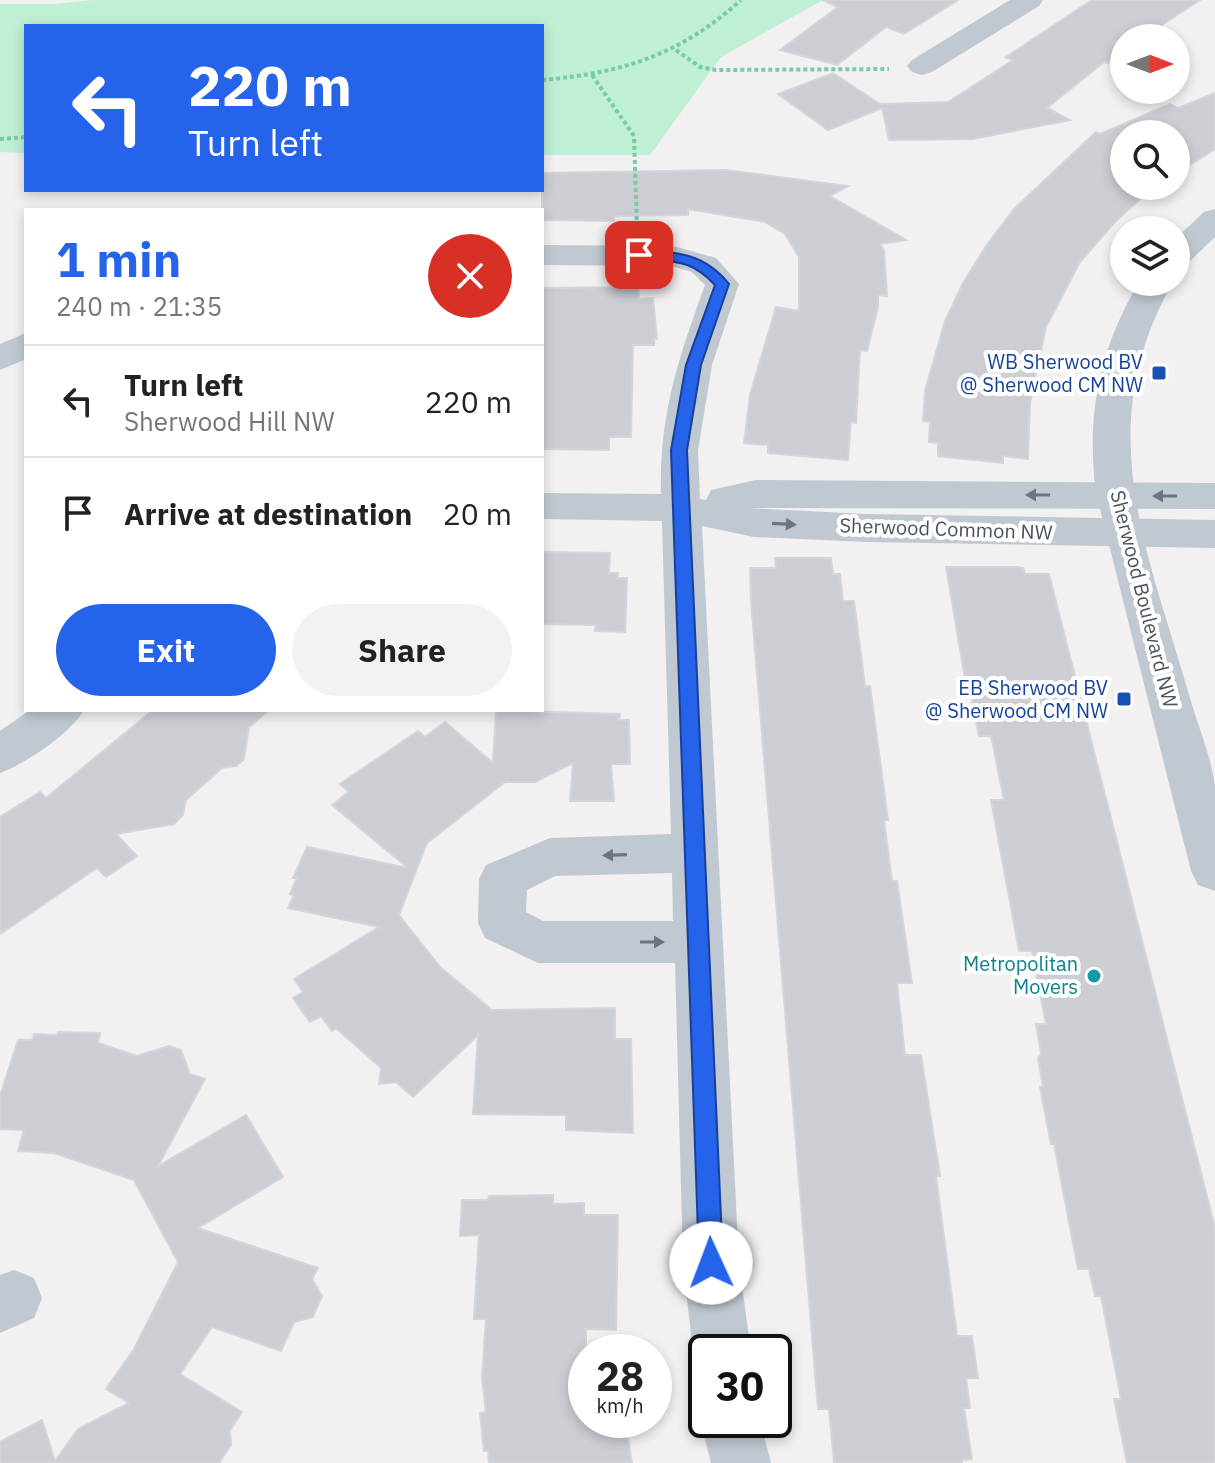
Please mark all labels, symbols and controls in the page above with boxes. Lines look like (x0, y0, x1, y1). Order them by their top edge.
north arrow (1110, 24, 1190, 104)
map controls (1110, 24, 1190, 296)
text: 220 m (188, 49, 352, 121)
icon: left (56, 56, 160, 160)
text: Turn left (188, 119, 323, 166)
button: search (1110, 120, 1190, 200)
button: layers (1110, 216, 1190, 296)
pin (605, 221, 673, 289)
text: 1 min (56, 228, 181, 290)
icon: arrive (617, 233, 661, 277)
button: close (428, 234, 512, 318)
text: 240 m · 21:35 (56, 289, 222, 323)
place label: WB Sherwood BV @ Sherwood CM NW (960, 348, 1143, 398)
marker: WB Sherwood BV @ Sherwood CM NW (1150, 364, 1168, 382)
text: Turn left (124, 365, 243, 404)
icon: left (56, 379, 100, 423)
text: 220 m (425, 382, 512, 421)
text: Sherwood Hill NW (124, 404, 335, 438)
street label: Sherwood Boulevard NW (1104, 487, 1185, 711)
one-way arrow (1025, 489, 1050, 501)
one-way arrow (1152, 490, 1177, 502)
icon: arrive (56, 491, 100, 535)
text: Arrive at destination (124, 494, 412, 533)
text: 20 m (443, 494, 512, 533)
street label: Sherwood Common NW (839, 511, 1053, 546)
one-way arrow (772, 518, 797, 531)
button: Exit (56, 604, 276, 696)
button: Share (292, 604, 512, 696)
place label: EB Sherwood BV @ Sherwood CM NW (925, 674, 1108, 724)
marker: EB Sherwood BV @ Sherwood CM NW (1115, 690, 1133, 708)
one-way arrow (602, 848, 627, 861)
one-way arrow (640, 936, 665, 948)
place label: Metropolitan Movers (963, 950, 1078, 1000)
marker: Metropolitan Movers (1085, 967, 1103, 985)
position arrow (669, 1221, 753, 1305)
speed limit sign: 30 (688, 1334, 792, 1438)
text: 28 (596, 1350, 644, 1402)
text: km/h (596, 1392, 644, 1419)

